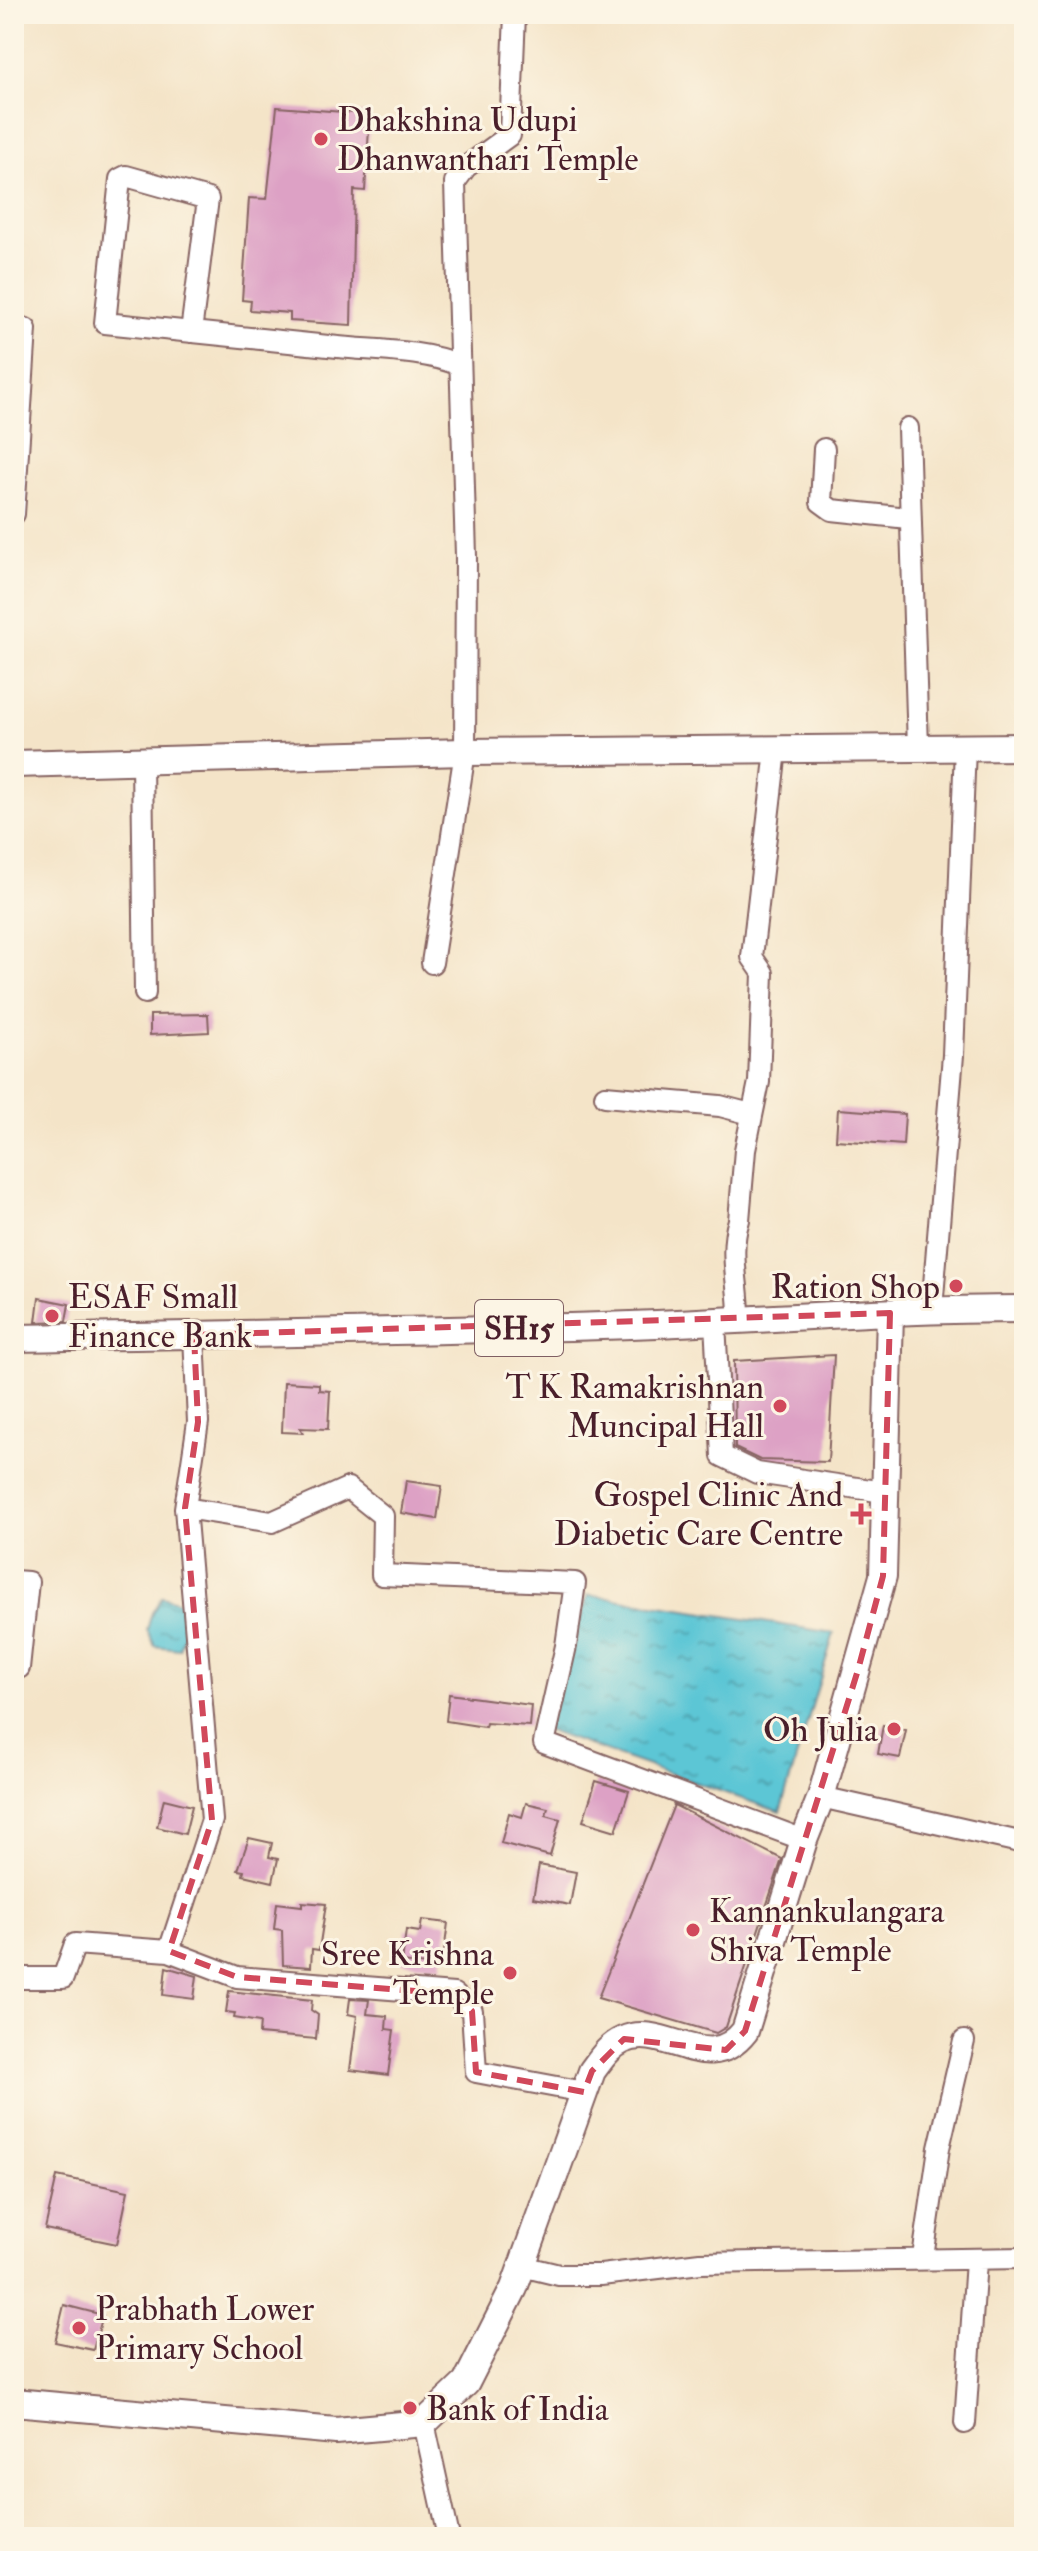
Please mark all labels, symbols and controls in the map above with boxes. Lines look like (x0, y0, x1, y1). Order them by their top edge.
place label: Dhakshina Udupi Dhanwanthari Temple (337, 99, 638, 181)
marker: Dhakshina Udupi Dhanwanthari Temple (312, 130, 330, 148)
place label: Ration Shop (770, 1266, 940, 1309)
place label: ESAF Small Finance Bank (68, 1276, 252, 1358)
marker: Ration Shop (947, 1277, 965, 1295)
road number: SH15 (475, 1300, 563, 1356)
marker: ESAF Small Finance Bank (43, 1307, 61, 1325)
place label: T K Ramakrishnan Muncipal Hall (506, 1366, 764, 1448)
marker: T K Ramakrishnan Muncipal Hall (771, 1397, 789, 1415)
place label: Gospel Clinic And Diabetic Care Centre (554, 1474, 843, 1556)
marker: Gospel Clinic And Diabetic Care Centre (850, 1503, 872, 1525)
place label: Oh Julia (763, 1709, 879, 1752)
marker: Oh Julia (885, 1720, 903, 1738)
place label: Kannankulangara Shiva Temple (709, 1890, 946, 1972)
marker: Kannankulangara Shiva Temple (684, 1921, 702, 1939)
place label: Sree Krishna Temple (321, 1933, 495, 2015)
marker: Sree Krishna Temple (501, 1964, 519, 1982)
place label: Prabhath Lower Primary School (95, 2288, 314, 2370)
marker: Prabhath Lower Primary School (70, 2319, 88, 2337)
place label: Bank of India (426, 2388, 610, 2431)
marker: Bank of India (401, 2399, 419, 2417)

